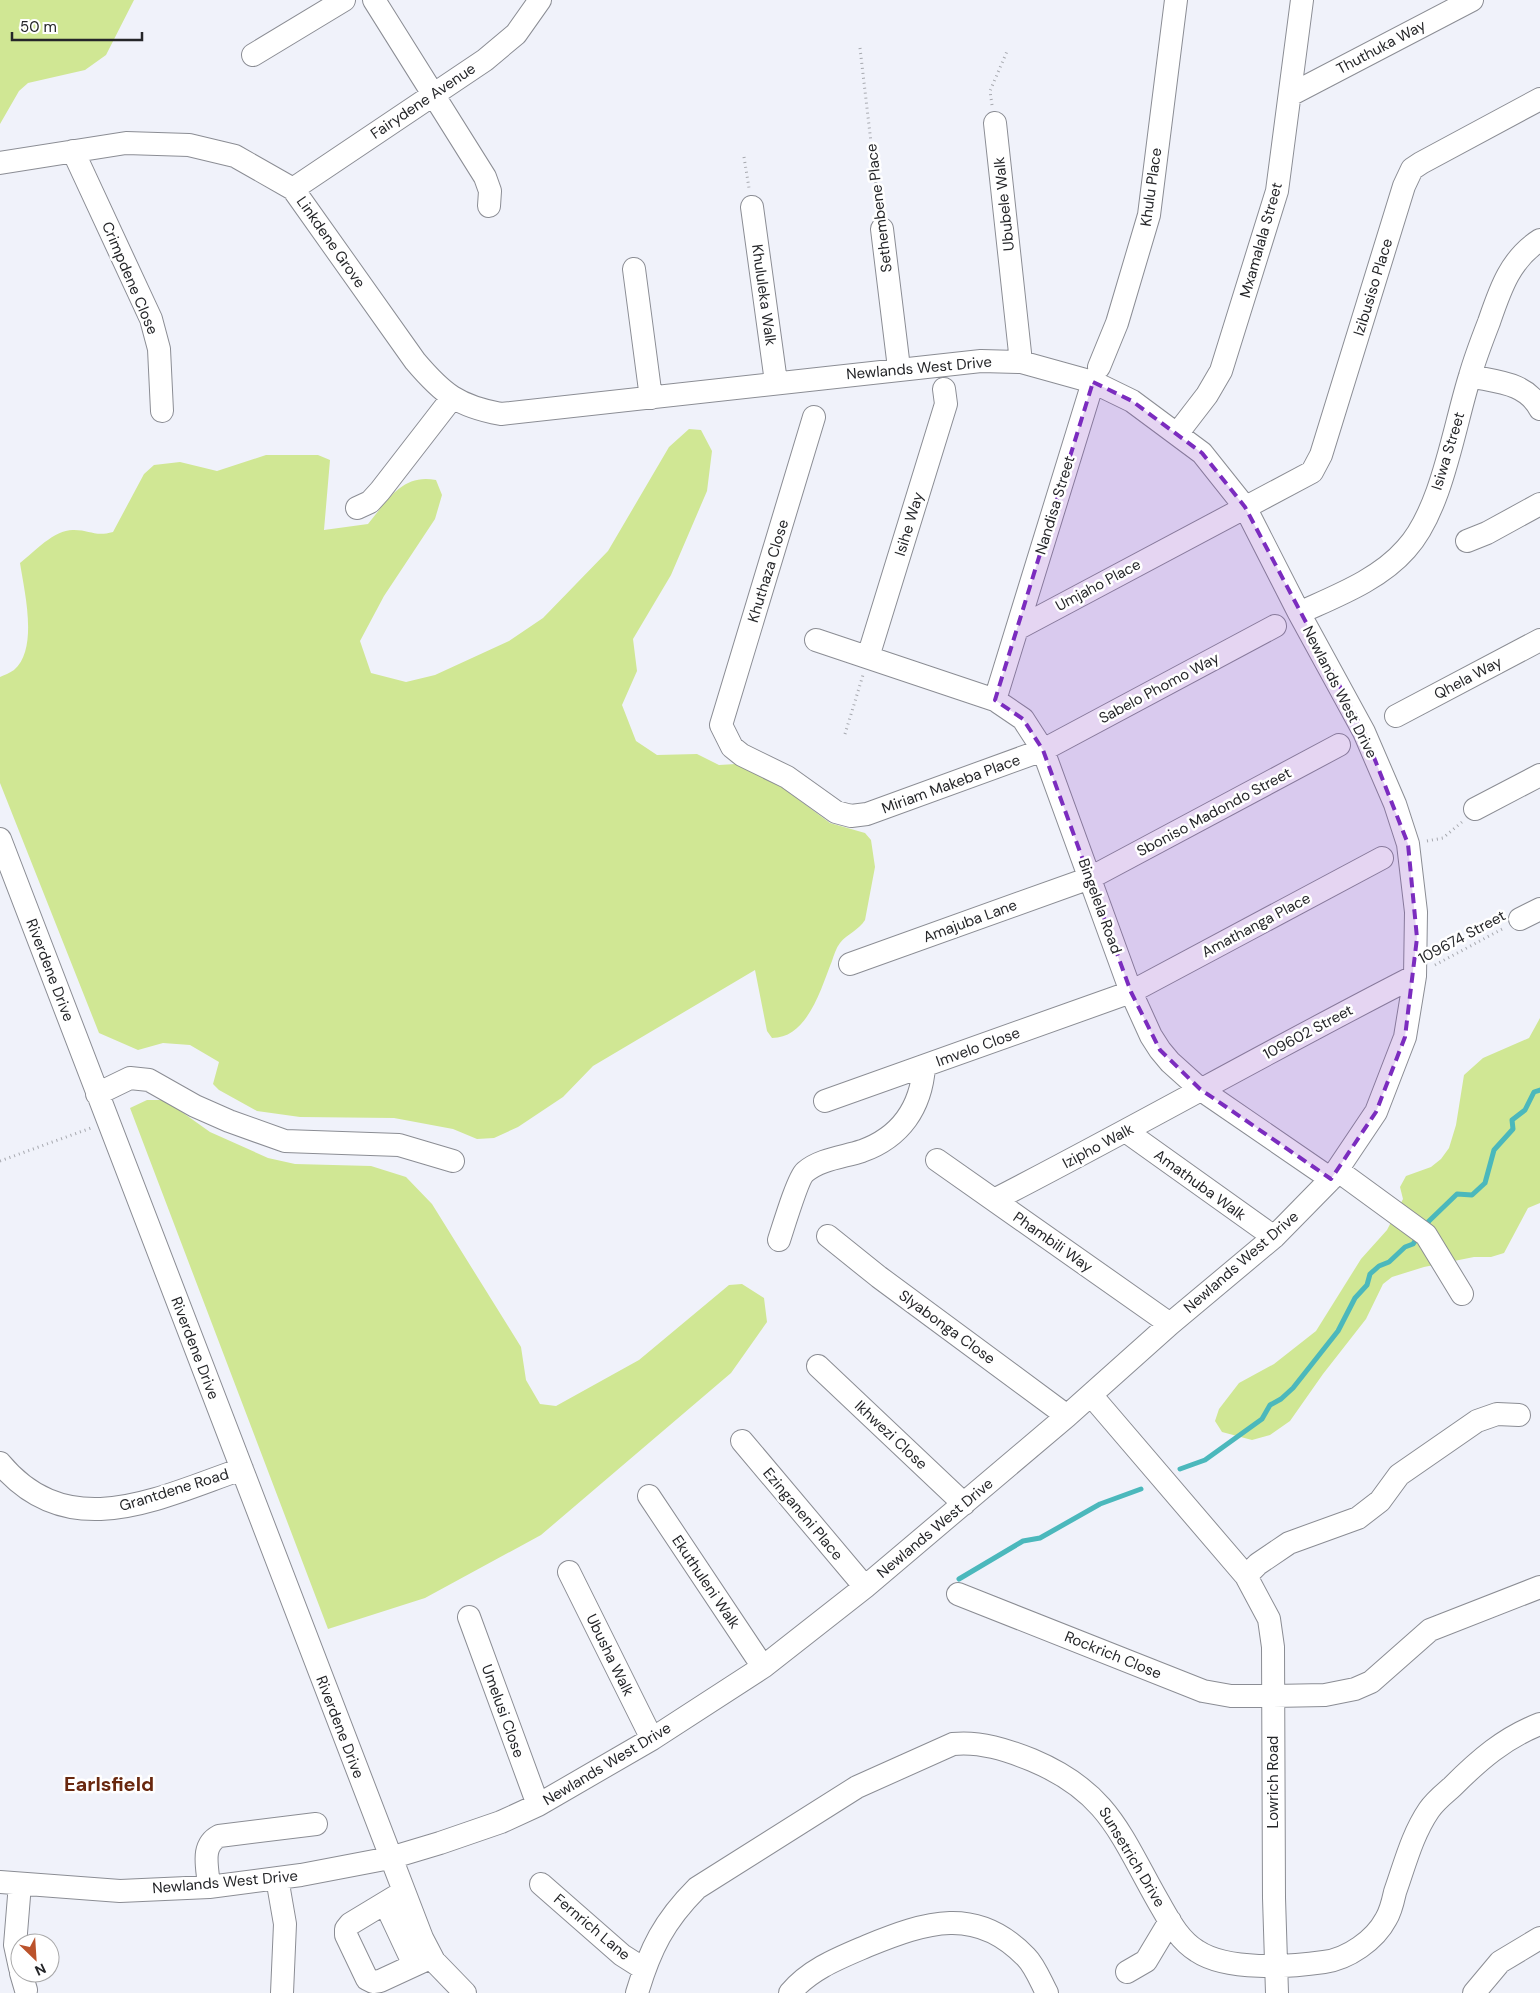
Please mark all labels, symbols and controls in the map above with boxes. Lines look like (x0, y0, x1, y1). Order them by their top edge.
scale bar (12, 10, 142, 42)
street label: Thuthuka Way (1333, 15, 1430, 79)
text: 50 m (20, 17, 57, 37)
street label: Fairydene Avenue (367, 58, 479, 144)
street label: Sethembene Place (861, 142, 897, 274)
street label: Khulu Place (1136, 146, 1166, 228)
street label: Ububele Walk (989, 156, 1019, 252)
street label: Mxamalala Street (1235, 180, 1287, 300)
street label: Linkdene Grove (292, 192, 370, 292)
street label: Crimpdene Close (97, 219, 163, 337)
street label: Izibusiso Place (1349, 236, 1397, 338)
street label: Khululeka Walk (747, 243, 781, 347)
street label: Newlands West Drive (845, 352, 993, 384)
street label: Isiwa Street (1427, 409, 1469, 492)
street label: Nandisa Street (1030, 453, 1080, 557)
street label: Isihe Way (890, 489, 928, 558)
street label: Khuthaza Close (743, 517, 793, 625)
street label: Umjaho Place (1052, 554, 1144, 616)
street label: Newlands West Drive (1298, 622, 1382, 762)
street label: Sabelo Phomo Way (1095, 648, 1223, 728)
street label: Qhela Way (1430, 651, 1506, 704)
street label: Miriam Makeba Place (879, 750, 1023, 818)
street label: Sboniso Madondo Street (1133, 763, 1295, 861)
street label: Bingelela Road (1073, 856, 1127, 956)
street label: Amathanga Place (1198, 888, 1314, 962)
street label: Amajuba Lane (920, 895, 1020, 947)
street label: 109674 Street (1415, 906, 1509, 968)
street label: Riverdene Drive (21, 916, 79, 1024)
street label: 109602 Street (1260, 1000, 1357, 1064)
street label: Imvelo Close (933, 1023, 1023, 1071)
street label: Izipho Walk (1059, 1119, 1137, 1173)
street label: Amathuba Walk (1150, 1145, 1250, 1225)
street label: Phambili Way (1009, 1207, 1097, 1277)
street label: Newlands West Drive (1179, 1207, 1303, 1317)
street label: Slyabonga Close (895, 1285, 999, 1369)
street label: Riverdene Drive (166, 1294, 224, 1402)
street label: Ikhwezi Close (850, 1396, 932, 1474)
street label: Grantdene Road (117, 1464, 231, 1516)
street label: Ezinganeni Place (758, 1464, 848, 1564)
street label: Newlands West Drive (873, 1473, 997, 1583)
street label: Ekuthuleni Walk (667, 1531, 745, 1633)
street label: Ubusha Walk (582, 1611, 639, 1700)
street label: Rockrich Close (1062, 1626, 1164, 1684)
street label: Umelusi Close (477, 1662, 529, 1760)
street label: Riverdene Drive (311, 1673, 369, 1781)
street label: Newlands West Drive (539, 1718, 675, 1810)
street label: Lowrich Road (1263, 1736, 1283, 1828)
district label: Earlsfield (64, 1771, 154, 1797)
street label: Sunsetrich Drive (1094, 1803, 1170, 1911)
street label: Newlands West Drive (151, 1866, 299, 1898)
street label: Fernrich Lane (550, 1889, 634, 1965)
north arrow (10, 1933, 60, 1983)
text: N (32, 1959, 49, 1980)

